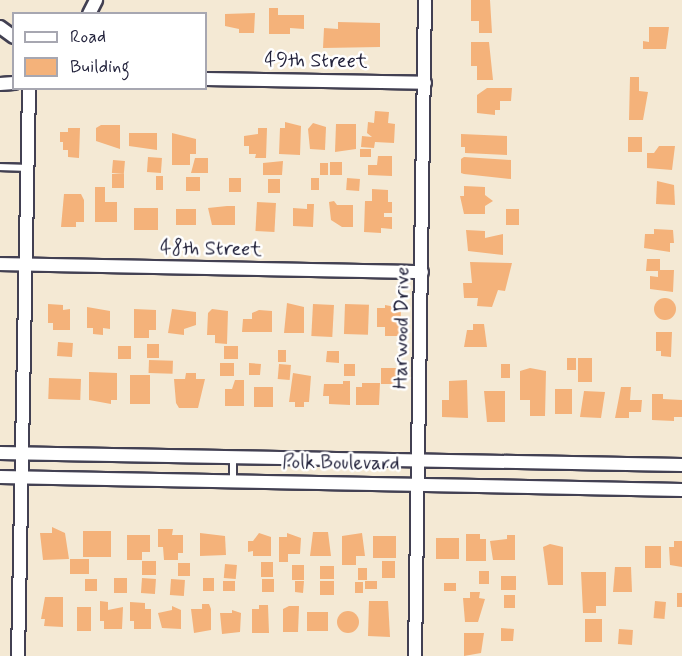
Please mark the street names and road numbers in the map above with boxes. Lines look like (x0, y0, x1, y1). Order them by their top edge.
street label: 49th Street (264, 48, 368, 74)
street label: 48th Street (160, 236, 262, 262)
street label: Harwood Drive (389, 267, 415, 389)
street label: Polk Boulevard (282, 450, 400, 476)

